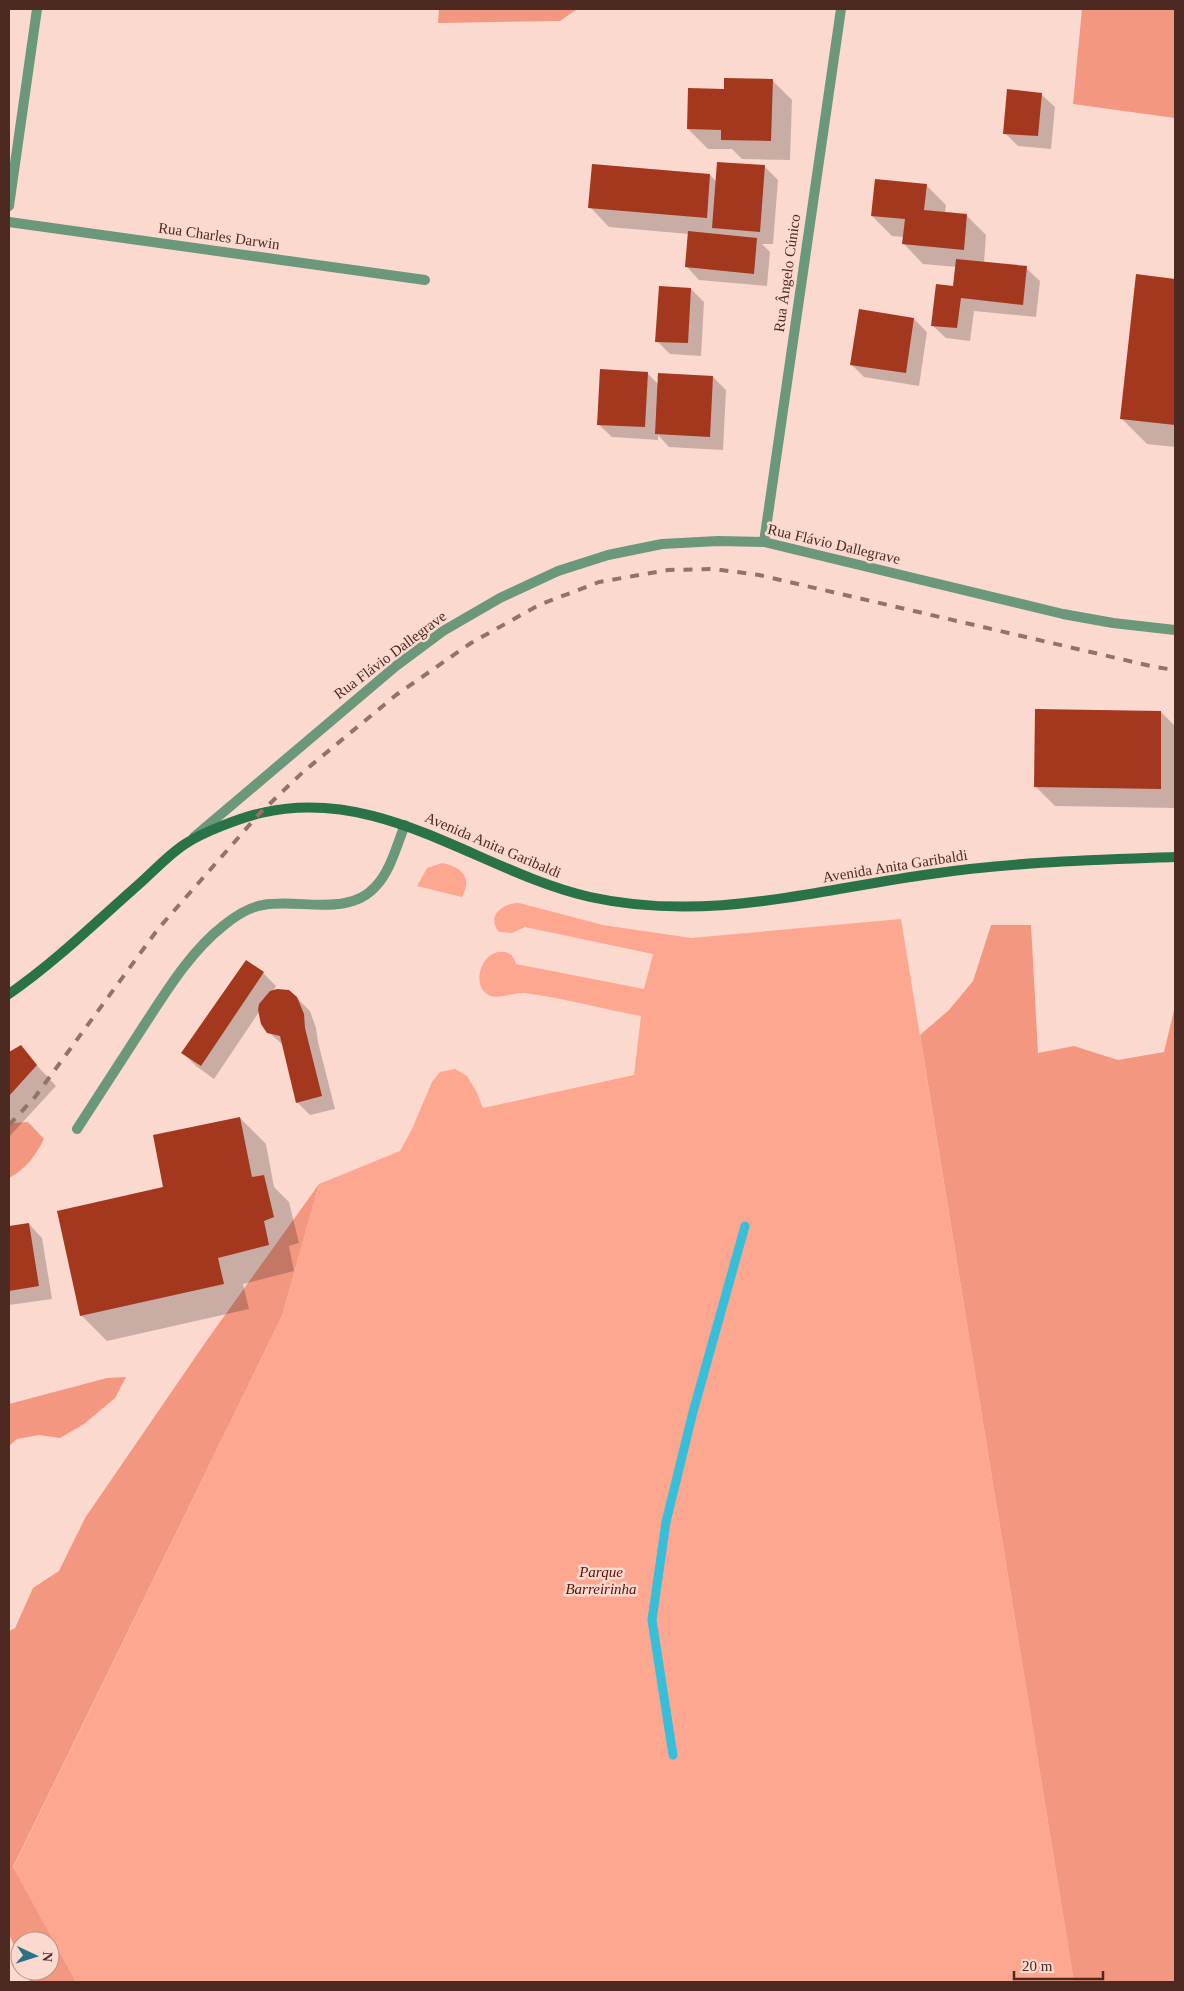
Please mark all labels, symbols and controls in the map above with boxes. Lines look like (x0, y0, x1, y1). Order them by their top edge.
street label: Rua Ângelo Cúnico (771, 213, 803, 333)
street label: Rua Charles Darwin (157, 220, 281, 253)
street label: Rua Flávio Dallegrave (766, 521, 902, 567)
street label: Rua Flávio Dallegrave (331, 608, 449, 702)
street label: Avenida Anita Garibaldi (423, 809, 563, 881)
street label: Avenida Anita Garibaldi (821, 847, 969, 885)
park label: Parque Barreirinha (565, 1564, 637, 1597)
north arrow (10, 1931, 60, 1981)
scale bar (1014, 1948, 1103, 1980)
text: N (40, 1951, 55, 1962)
text: 20 m (1022, 1958, 1053, 1974)

